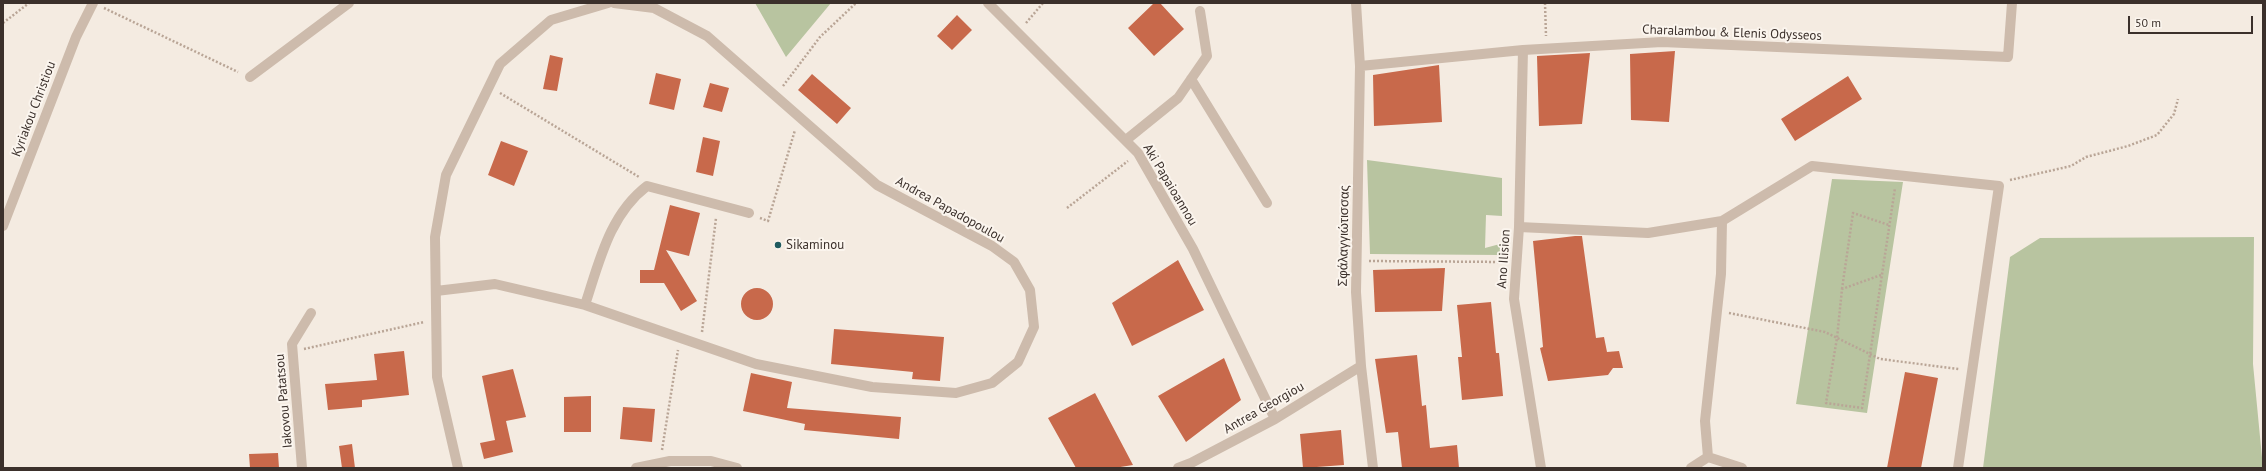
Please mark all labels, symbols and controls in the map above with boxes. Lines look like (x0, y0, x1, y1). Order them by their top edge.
scale bar (2130, 8, 2255, 34)
text: 50 m (2135, 15, 2161, 30)
street label: Charalambou & Elenis Odysseos (1642, 22, 1822, 44)
street label: Kyriakou Christiou (9, 59, 59, 159)
street label: Aki Papaioannou (1139, 141, 1201, 229)
street label: Andrea Papadopoulou (893, 174, 1007, 246)
street label: Σφάλαγγιώτισσας (1335, 185, 1353, 287)
street label: Ano Ilision (1494, 229, 1514, 289)
place label: Sikaminou (786, 237, 844, 253)
marker: Sikaminou (773, 240, 783, 250)
street label: Iakovou Patatsou (272, 353, 296, 449)
street label: Antrea Georgiou (1221, 379, 1307, 437)

